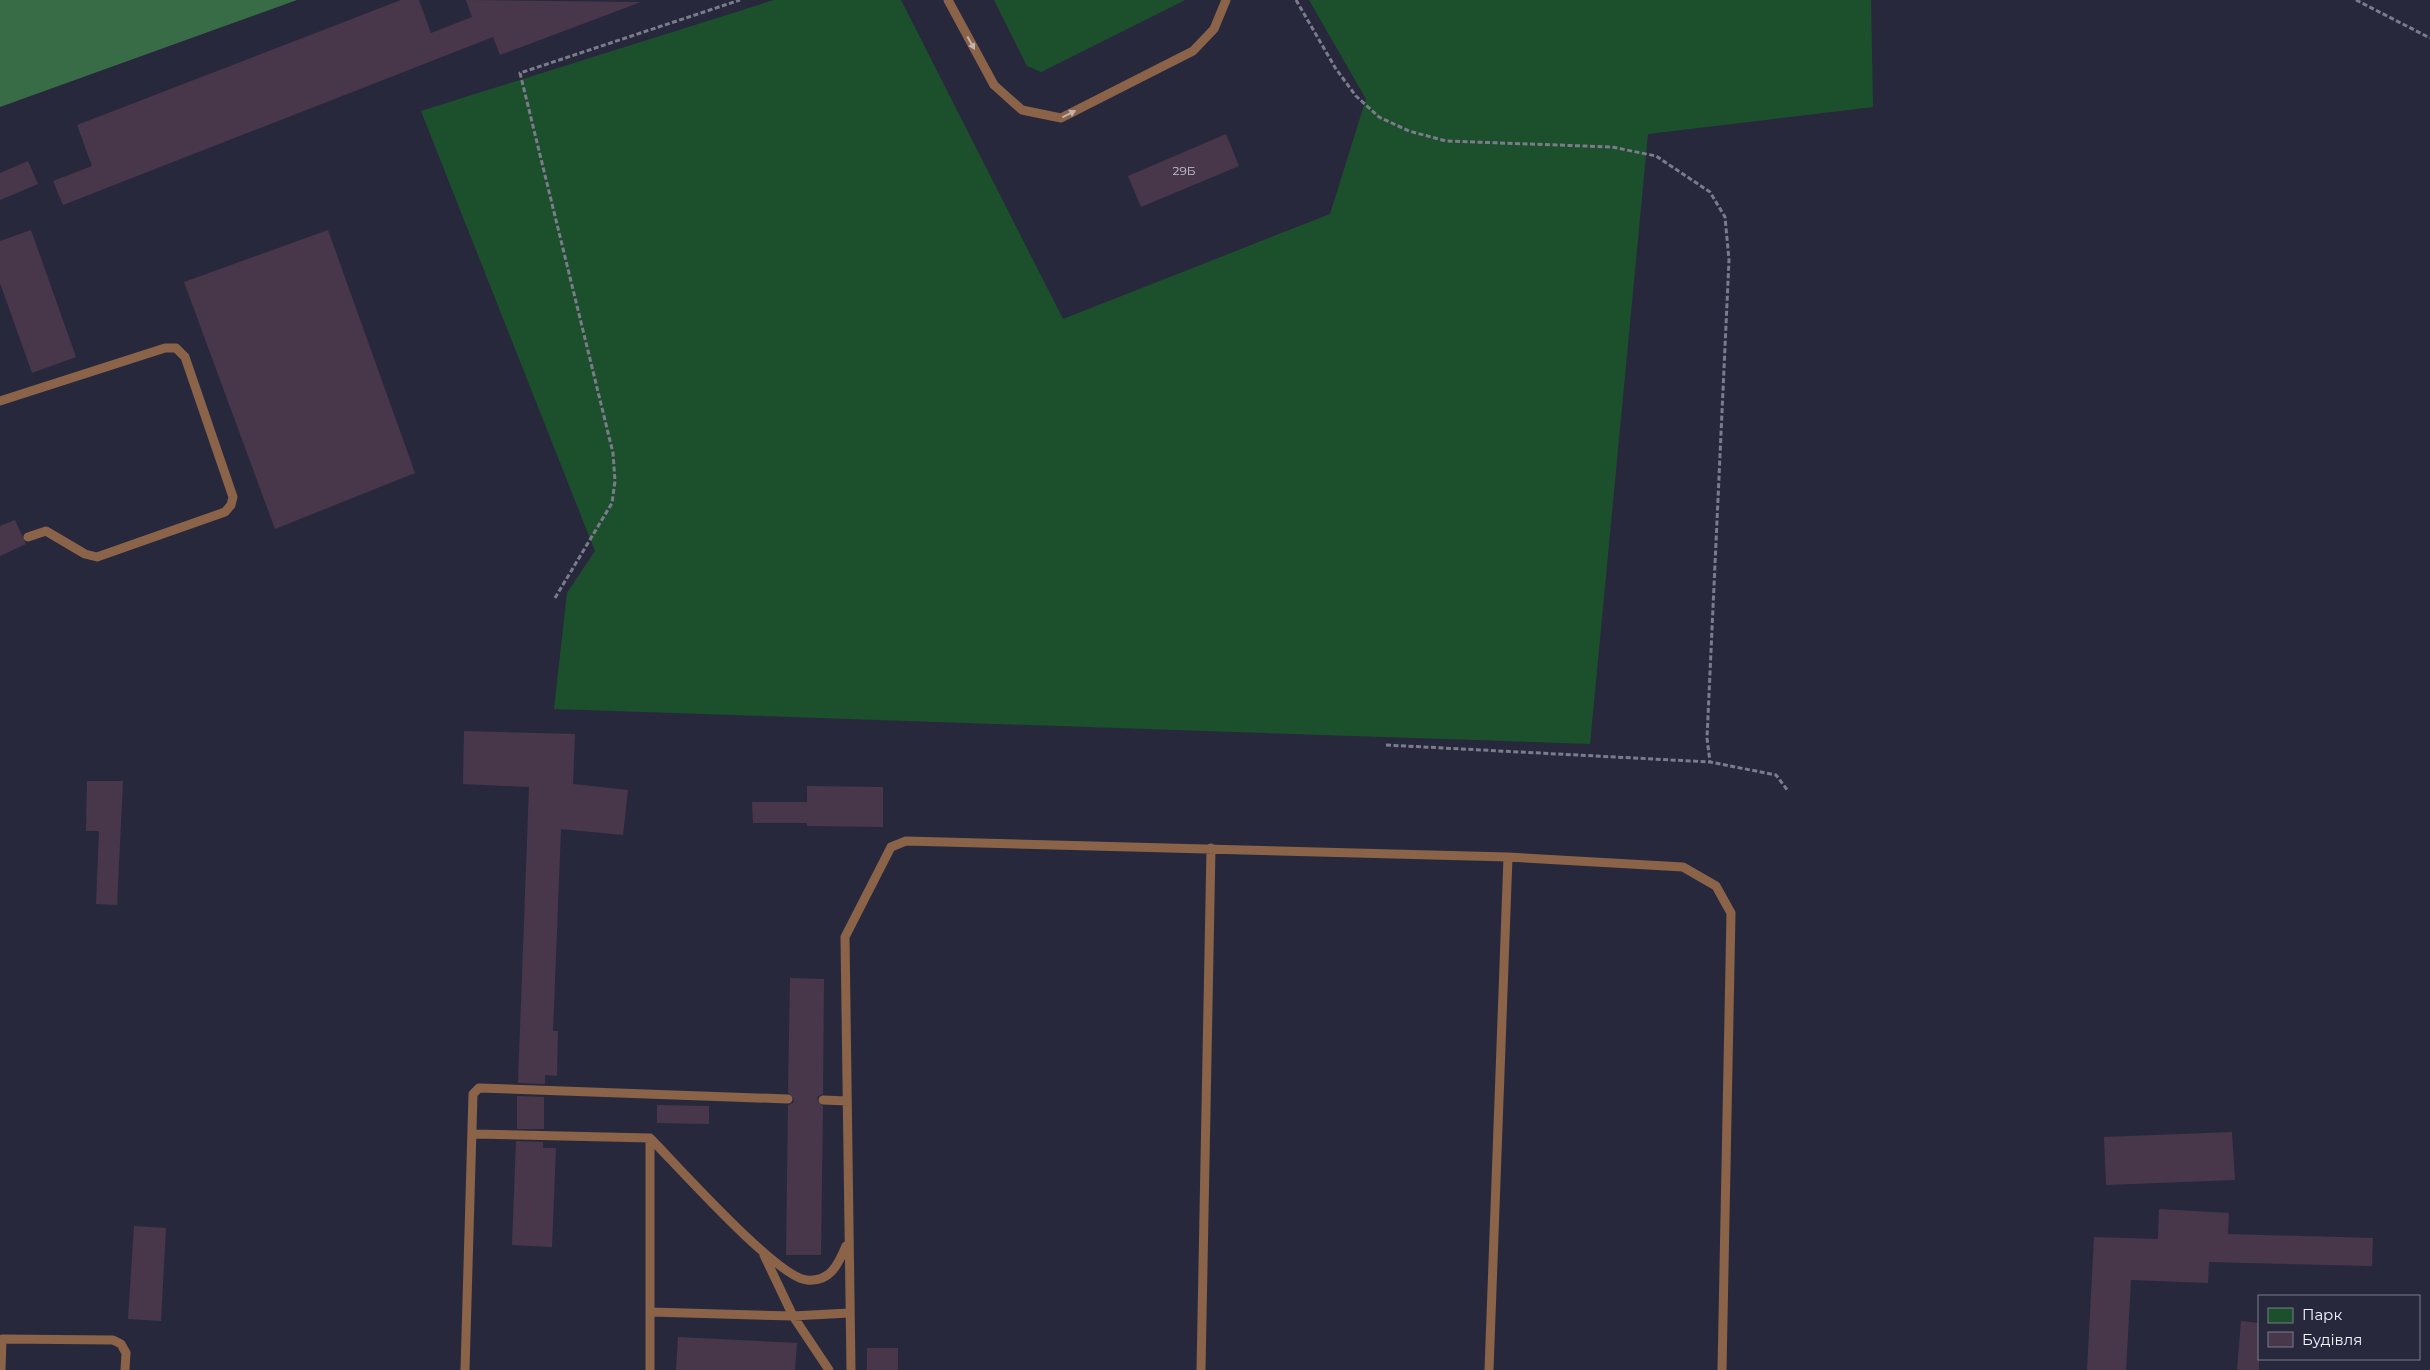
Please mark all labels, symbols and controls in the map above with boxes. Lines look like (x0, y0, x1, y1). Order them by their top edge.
one-way arrow (967, 35, 975, 50)
one-way arrow (1062, 110, 1076, 118)
house number: 29Б (1173, 163, 1196, 178)
legend (2258, 1295, 2420, 1360)
text: Парк (2302, 1305, 2342, 1324)
text: Будівля (2302, 1330, 2362, 1349)

